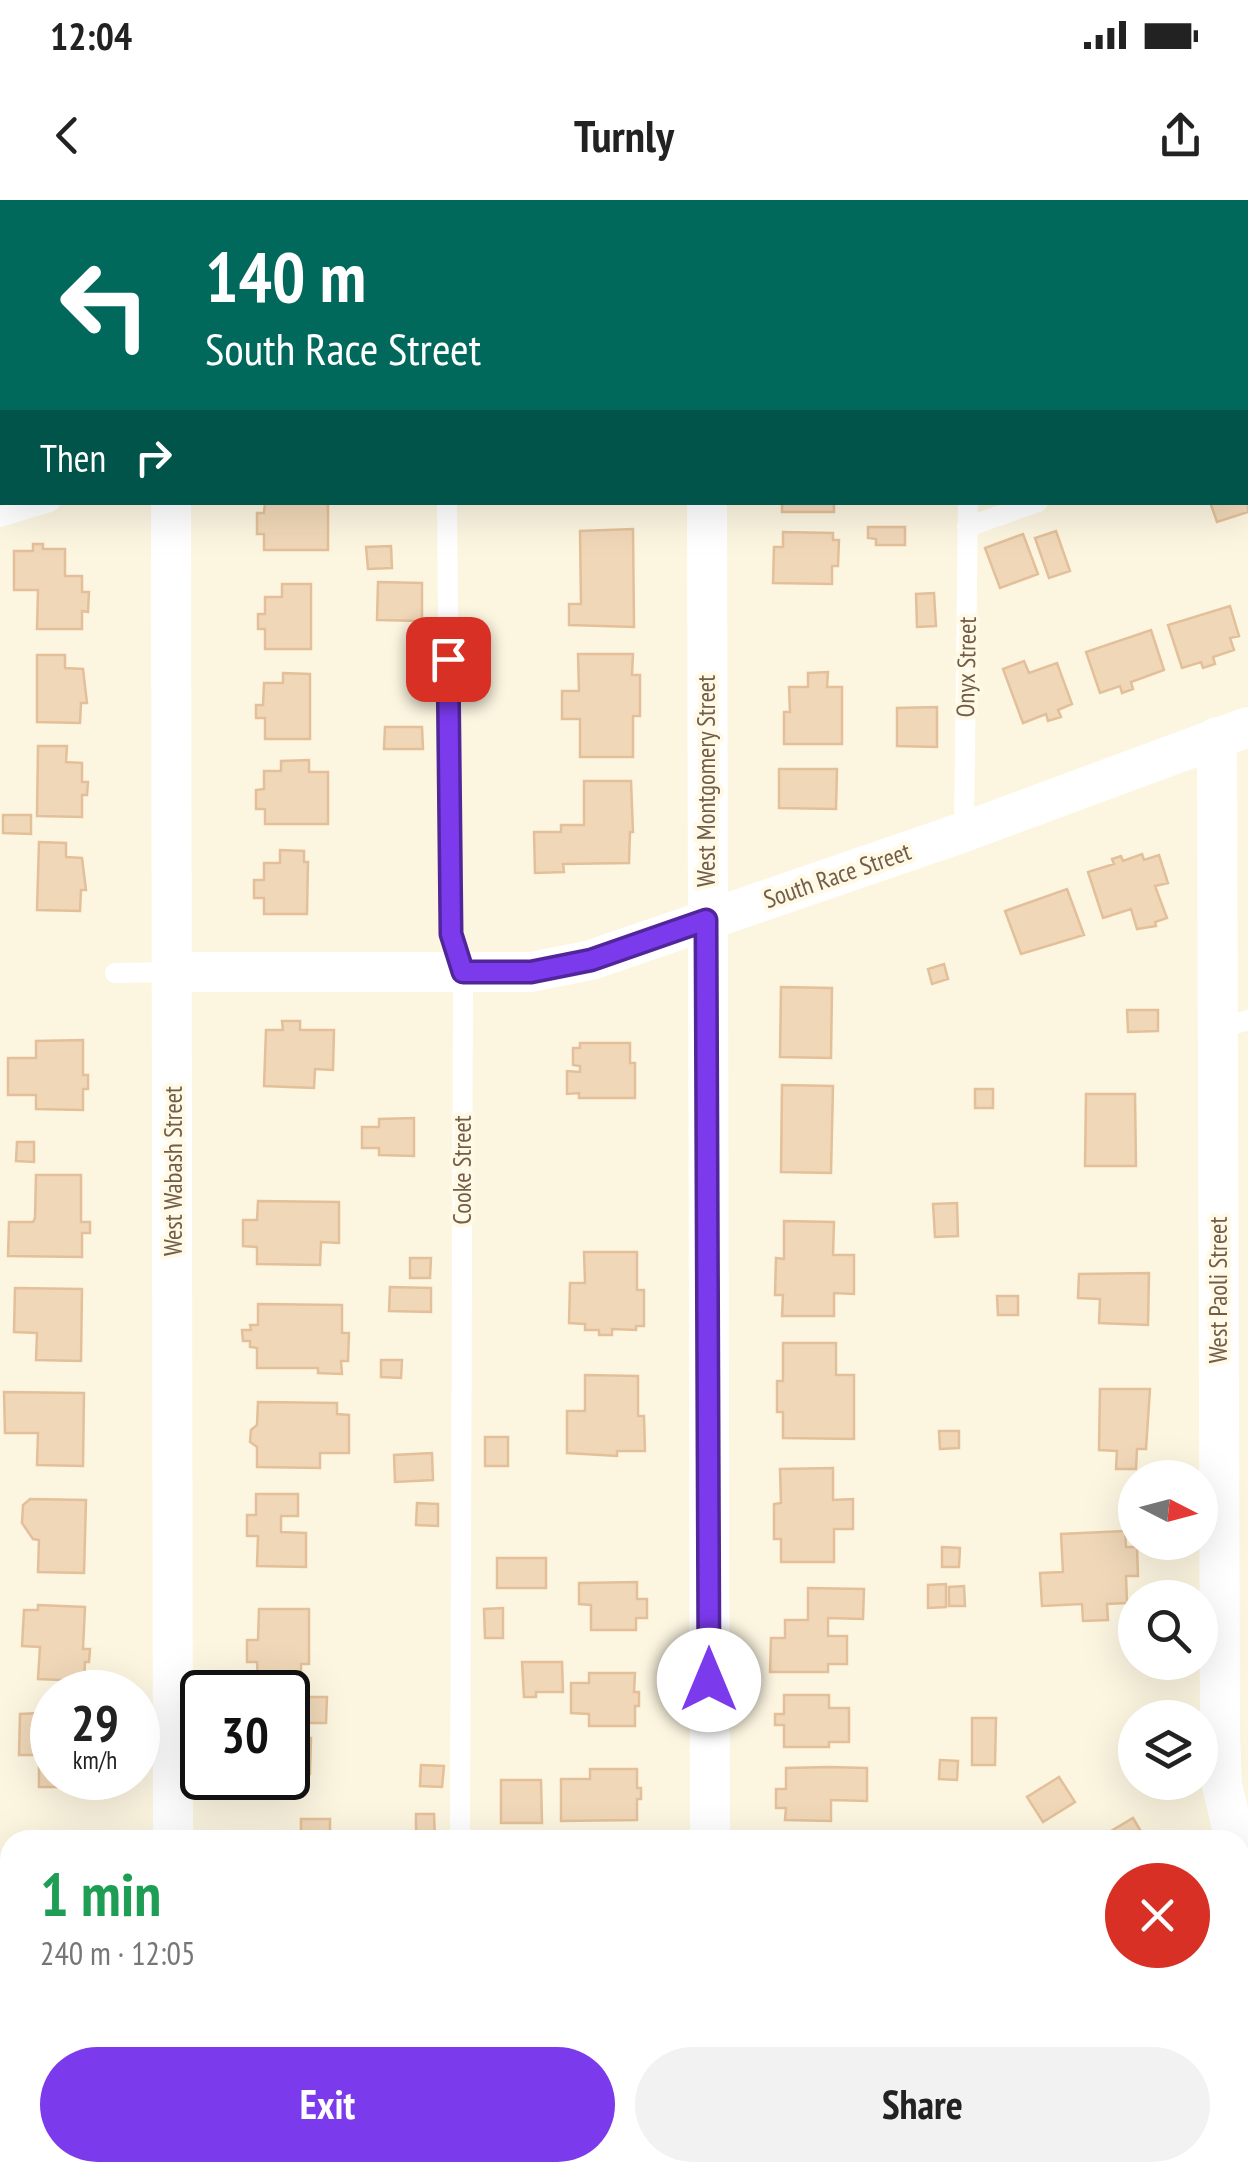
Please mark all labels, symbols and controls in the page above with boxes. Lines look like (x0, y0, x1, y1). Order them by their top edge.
text: 12:04 (50, 11, 132, 60)
text: Turnly (574, 106, 674, 164)
icon: back (40, 108, 95, 163)
icon: share (1153, 108, 1208, 163)
text: 140 m (205, 231, 366, 321)
icon: left (40, 240, 170, 370)
text: South Race Street (205, 319, 481, 377)
icon: right (126, 430, 181, 485)
text: Then (40, 433, 106, 482)
street label: Onyx Street (949, 616, 983, 718)
pin (406, 617, 491, 702)
icon: arrive (421, 632, 476, 687)
street label: West Montgomery Street (690, 675, 722, 887)
street label: South Race Street (759, 835, 915, 915)
street label: West Wabash Street (157, 1086, 189, 1256)
street label: Cooke Street (446, 1115, 478, 1225)
street label: West Paoli Street (1202, 1217, 1234, 1363)
north arrow (1118, 1460, 1218, 1560)
map controls (1118, 1460, 1218, 1800)
button: search (1118, 1580, 1218, 1680)
position arrow (657, 1628, 761, 1732)
speed limit sign: 30 (180, 1670, 310, 1800)
text: 29 (71, 1690, 119, 1755)
button: layers (1118, 1700, 1218, 1800)
text: km/h (73, 1744, 117, 1776)
text: 1 min (40, 1855, 161, 1933)
button: close (1105, 1863, 1210, 1968)
text: 240 m · 12:05 (40, 1932, 195, 1974)
button: Exit (40, 2047, 615, 2162)
button: Share (635, 2047, 1210, 2162)

